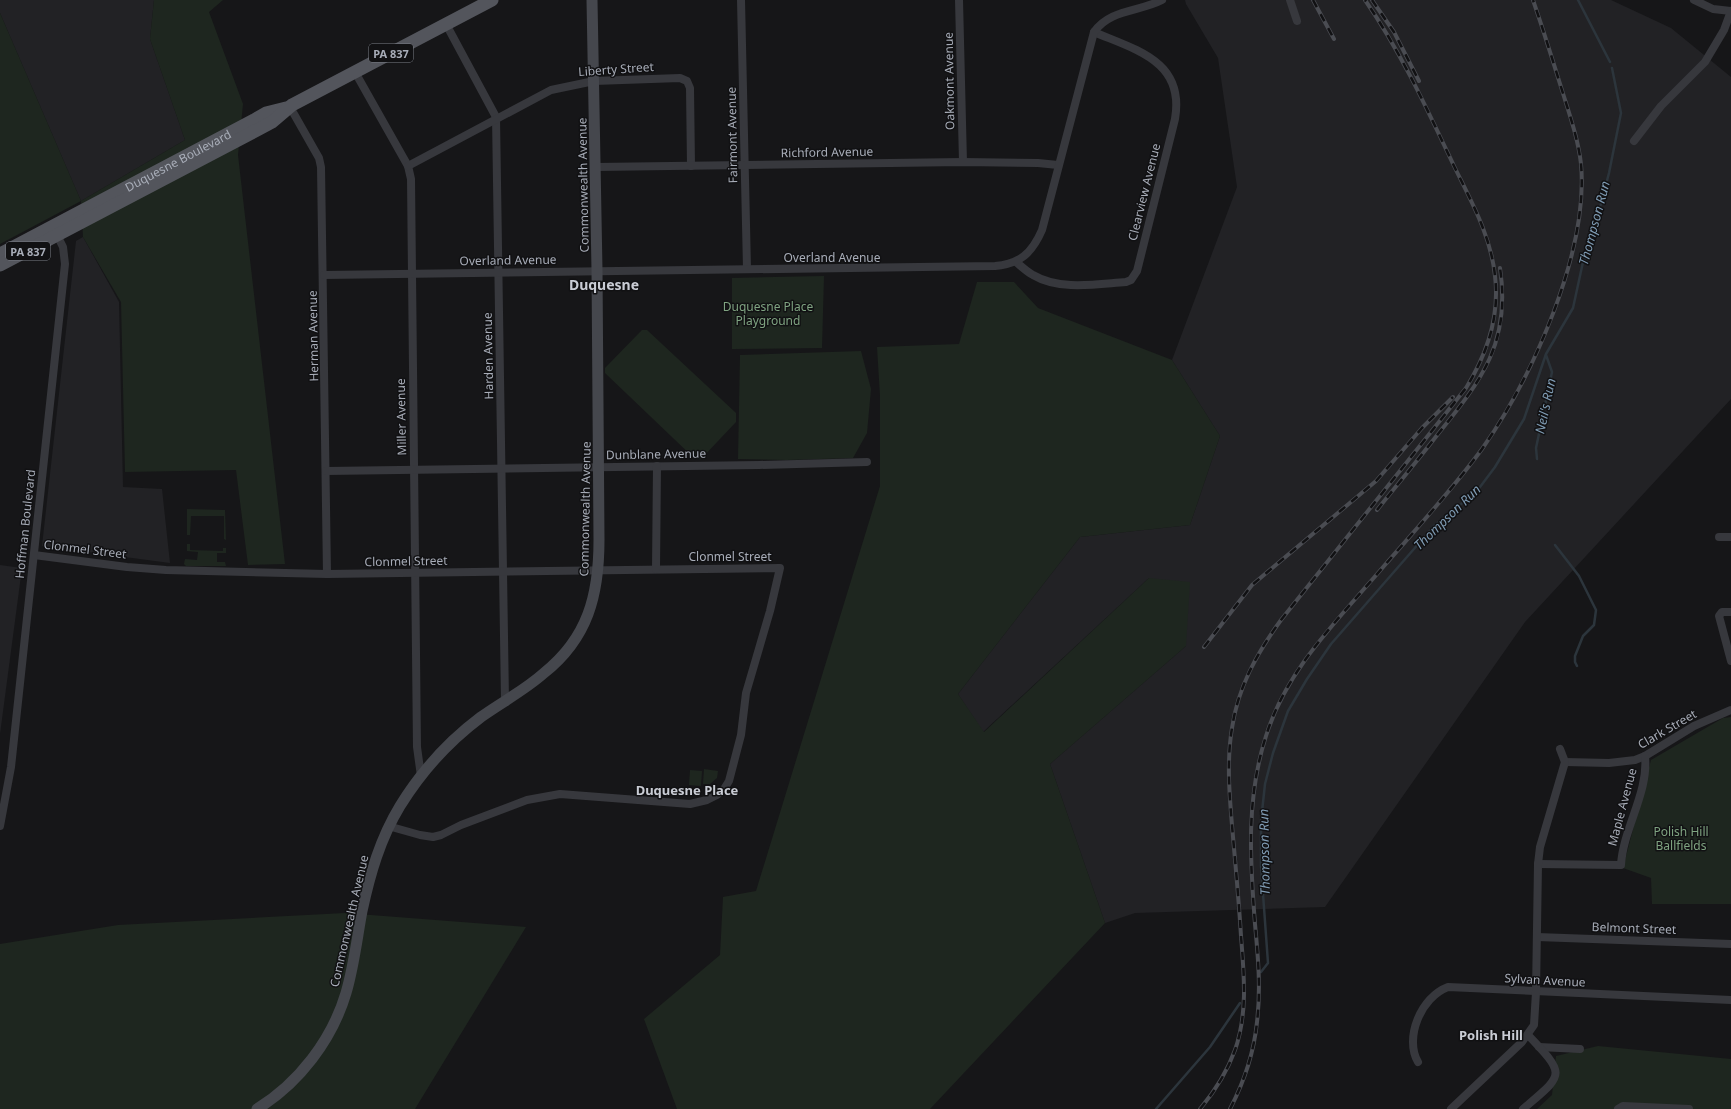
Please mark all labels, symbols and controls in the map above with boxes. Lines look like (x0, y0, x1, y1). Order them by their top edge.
street label: Oakmont Avenue (940, 32, 958, 130)
road number: PA 837 (369, 44, 413, 62)
street label: Liberty Street (578, 58, 655, 80)
street label: Fairmont Avenue (723, 86, 741, 183)
street label: Commonwealth Avenue (573, 117, 593, 253)
street label: Duquesne Boulevard (122, 125, 234, 195)
street label: Clearview Avenue (1124, 141, 1164, 242)
street label: Richford Avenue (781, 143, 874, 161)
water label: Thompson Run (1574, 179, 1614, 267)
road number: PA 837 (6, 242, 50, 260)
street label: Overland Avenue (783, 249, 881, 266)
street label: Overland Avenue (459, 251, 557, 269)
district label: Duquesne (569, 275, 639, 294)
street label: Herman Avenue (304, 290, 322, 382)
park label: Duquesne Place Playground (723, 298, 813, 329)
street label: Harden Avenue (479, 312, 497, 400)
water label: Neil's Run (1530, 377, 1560, 435)
street label: Miller Avenue (392, 378, 410, 456)
street label: Commonwealth Avenue (575, 441, 595, 577)
street label: Dunblane Avenue (606, 445, 706, 463)
street label: Hoffman Boulevard (11, 468, 39, 580)
water label: Thompson Run (1410, 480, 1484, 554)
street label: Clonmel Street (43, 536, 128, 563)
street label: Clonmel Street (688, 548, 772, 565)
street label: Clonmel Street (364, 552, 448, 570)
street label: Clark Street (1634, 705, 1700, 753)
street label: Maple Avenue (1603, 766, 1641, 848)
district label: Duquesne Place (636, 781, 739, 799)
water label: Thompson Run (1254, 809, 1274, 895)
park label: Polish Hill Ballfields (1653, 823, 1709, 854)
street label: Commonwealth Avenue (326, 853, 373, 989)
street label: Belmont Street (1591, 918, 1677, 938)
street label: Sylvan Avenue (1504, 969, 1586, 991)
district label: Polish Hill (1459, 1026, 1523, 1044)

